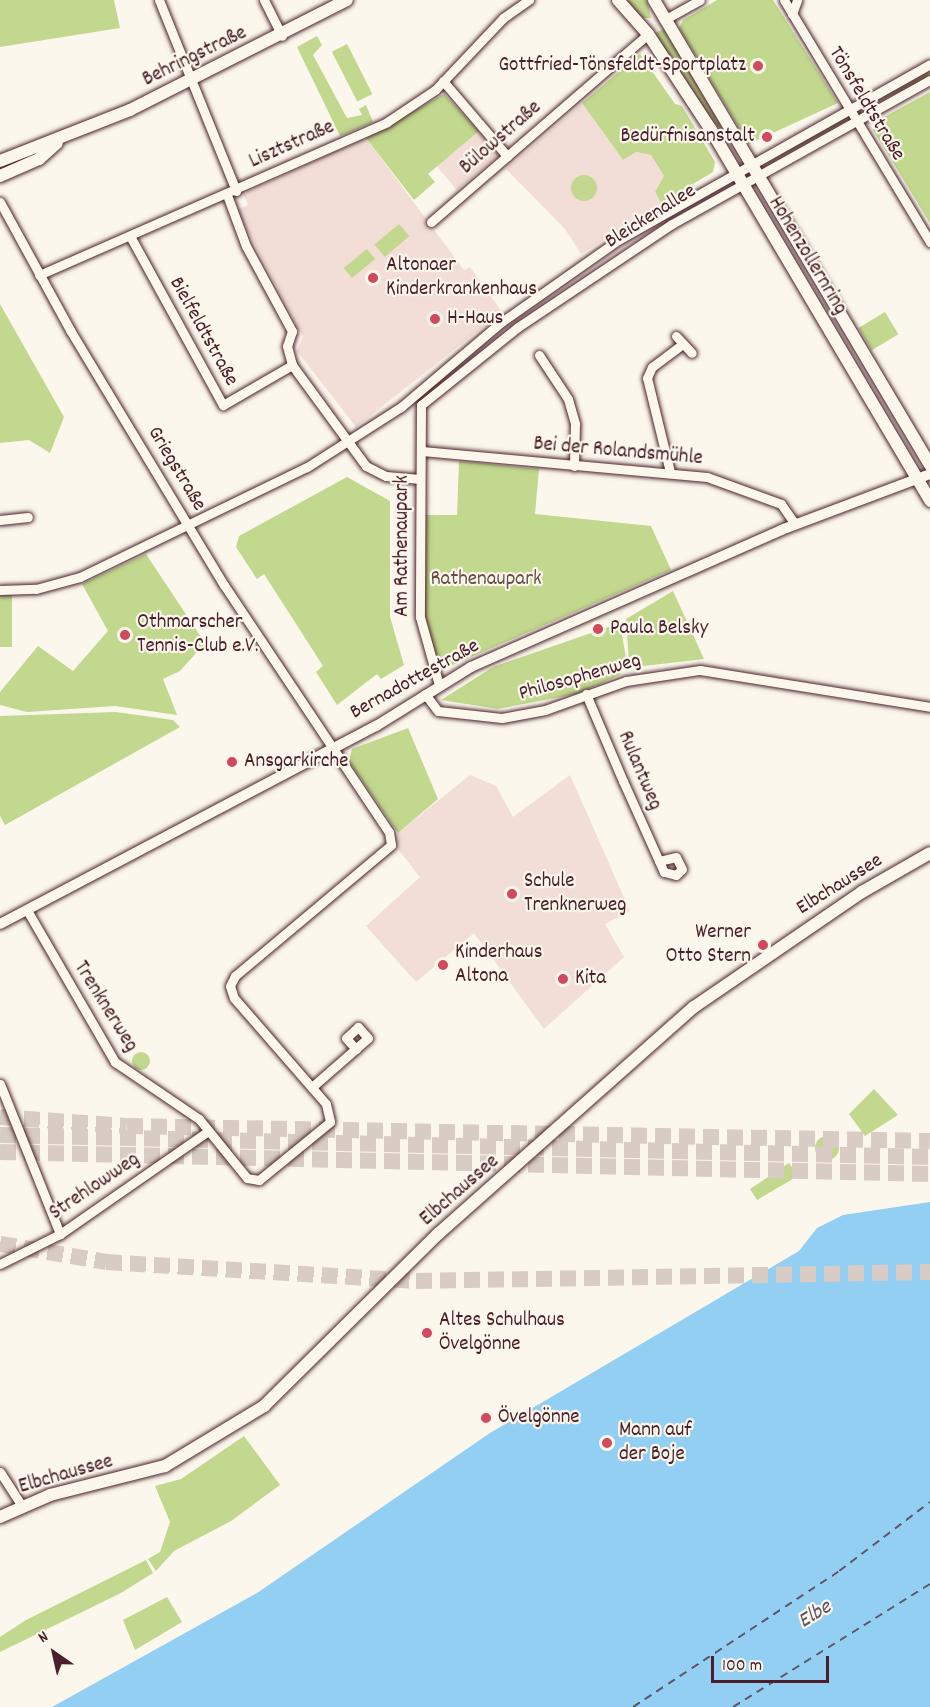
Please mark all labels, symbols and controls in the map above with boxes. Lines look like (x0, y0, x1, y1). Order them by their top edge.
street label: Behringstraße (139, 21, 251, 93)
street label: Tönsfeldtstraße (822, 42, 910, 166)
place label: Gottfried-Tönsfeldt-Sportplatz (498, 53, 746, 79)
marker: Gottfried-Tönsfeldt-Sportplatz (751, 59, 765, 73)
street label: Bülowstraße (455, 96, 547, 180)
street label: Lisztstraße (246, 115, 338, 175)
place label: Bedürfnisanstalt (621, 124, 755, 150)
marker: Bedürfnisanstalt (760, 130, 774, 144)
street label: Bleickenallee (601, 179, 701, 255)
street label: Hohenzollernring (762, 192, 852, 320)
place label: Altonaer Kinderkrankenhaus (386, 253, 537, 303)
marker: Altonaer Kinderkrankenhaus (364, 269, 382, 287)
street label: Bielfeldtstraße (163, 273, 243, 391)
place label: H-Haus (447, 306, 503, 332)
marker: H-Haus (428, 312, 442, 326)
street label: Griegstraße (141, 422, 211, 516)
street label: Bei der Rolandsmühle (532, 432, 704, 472)
street label: Am Rathenaupark (390, 475, 416, 617)
park label: Rathenaupark (430, 567, 542, 593)
place label: Othmarscher Tennis-Club e.V. (137, 610, 259, 660)
place label: Paula Belsky (610, 616, 708, 642)
marker: Paula Belsky (591, 622, 605, 636)
marker: Othmarscher Tennis-Club e.V. (118, 628, 132, 642)
street label: Bernadottestraße (346, 634, 484, 726)
street label: Philosophenweg (516, 649, 644, 707)
street label: Rulantweg (611, 728, 667, 814)
place label: Ansgarkirche (244, 749, 348, 775)
marker: Ansgarkirche (225, 755, 239, 769)
street label: Elbchaussee (792, 849, 888, 921)
place label: Schule Trenknerweg (524, 869, 626, 919)
marker: Schule Trenknerweg (505, 887, 519, 901)
place label: Werner Otto Stern (666, 920, 751, 970)
marker: Werner Otto Stern (756, 938, 770, 952)
place label: Kinderhaus Altona (455, 940, 542, 990)
street label: Trenknerweg (67, 957, 143, 1057)
marker: Kinderhaus Altona (436, 958, 450, 972)
place label: Kita (575, 966, 606, 992)
marker: Kita (556, 972, 570, 986)
street label: Strehlowweg (45, 1148, 145, 1226)
street label: Elbchaussee (415, 1150, 505, 1232)
place label: Altes Schulhaus Övelgönne (439, 1308, 565, 1358)
marker: Altes Schulhaus Övelgönne (420, 1326, 434, 1340)
place label: Övelgönne (498, 1405, 580, 1431)
marker: Övelgönne (479, 1411, 493, 1425)
place label: Mann auf der Boje (619, 1418, 692, 1468)
marker: Mann auf der Boje (600, 1436, 614, 1450)
street label: Elbchaussee (16, 1450, 116, 1500)
water label: Elbe (793, 1595, 837, 1635)
north arrow (24, 1623, 84, 1683)
text: N (34, 1626, 53, 1649)
scale bar (714, 1644, 832, 1682)
text: 100 m (722, 1654, 762, 1679)

